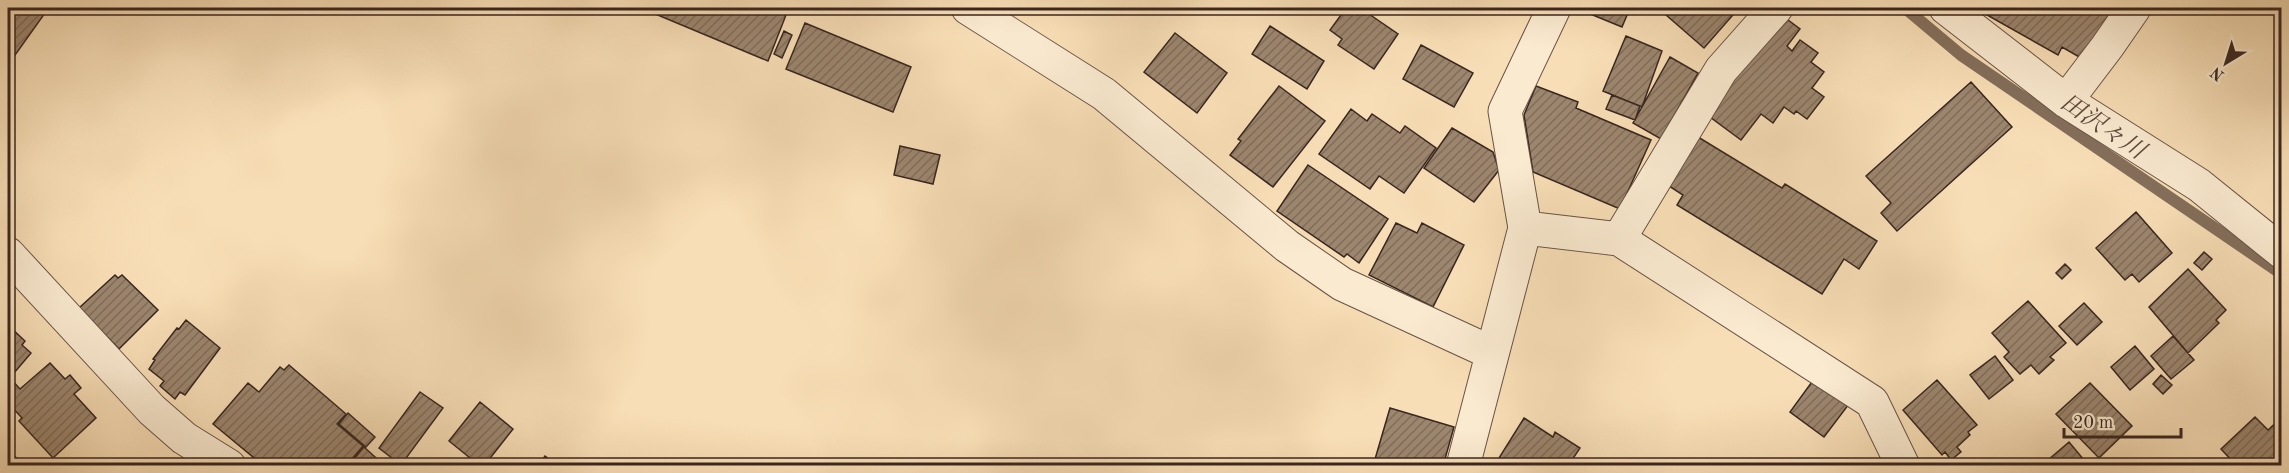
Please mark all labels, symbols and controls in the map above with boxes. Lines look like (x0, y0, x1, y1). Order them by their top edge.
north arrow (2196, 33, 2256, 93)
text: N (2208, 63, 2228, 83)
water label: 田沢々川 (2055, 89, 2152, 166)
scale bar (2064, 401, 2181, 439)
text: 20 m (2073, 414, 2113, 432)

